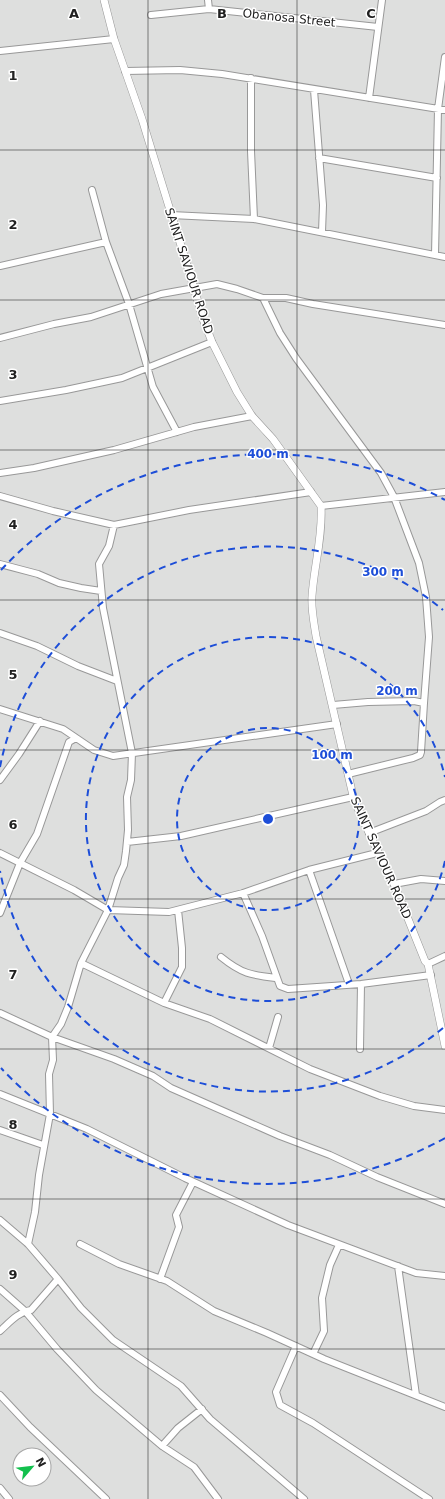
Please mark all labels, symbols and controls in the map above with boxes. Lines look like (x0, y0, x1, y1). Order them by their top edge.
text: A (69, 6, 79, 21)
text: B (217, 6, 227, 21)
street label: Obanosa Street (242, 6, 336, 30)
text: C (366, 6, 376, 21)
text: 1 (8, 68, 18, 83)
street label: SAINT SAVIOUR ROAD (162, 206, 216, 336)
text: 2 (8, 217, 18, 232)
text: 3 (8, 367, 18, 382)
text: 400 m (247, 447, 289, 461)
text: 4 (8, 517, 18, 532)
text: 300 m (362, 565, 404, 579)
text: 5 (8, 667, 18, 682)
text: 200 m (376, 684, 418, 698)
text: 100 m (311, 748, 353, 762)
street label: SAINT SAVIOUR ROAD (348, 795, 414, 921)
centre of rings (261, 812, 275, 826)
text: 6 (8, 817, 18, 832)
text: 7 (8, 967, 18, 982)
text: 8 (8, 1117, 18, 1132)
text: 9 (8, 1267, 18, 1282)
north arrow (12, 1447, 52, 1487)
text: N (32, 1455, 48, 1470)

